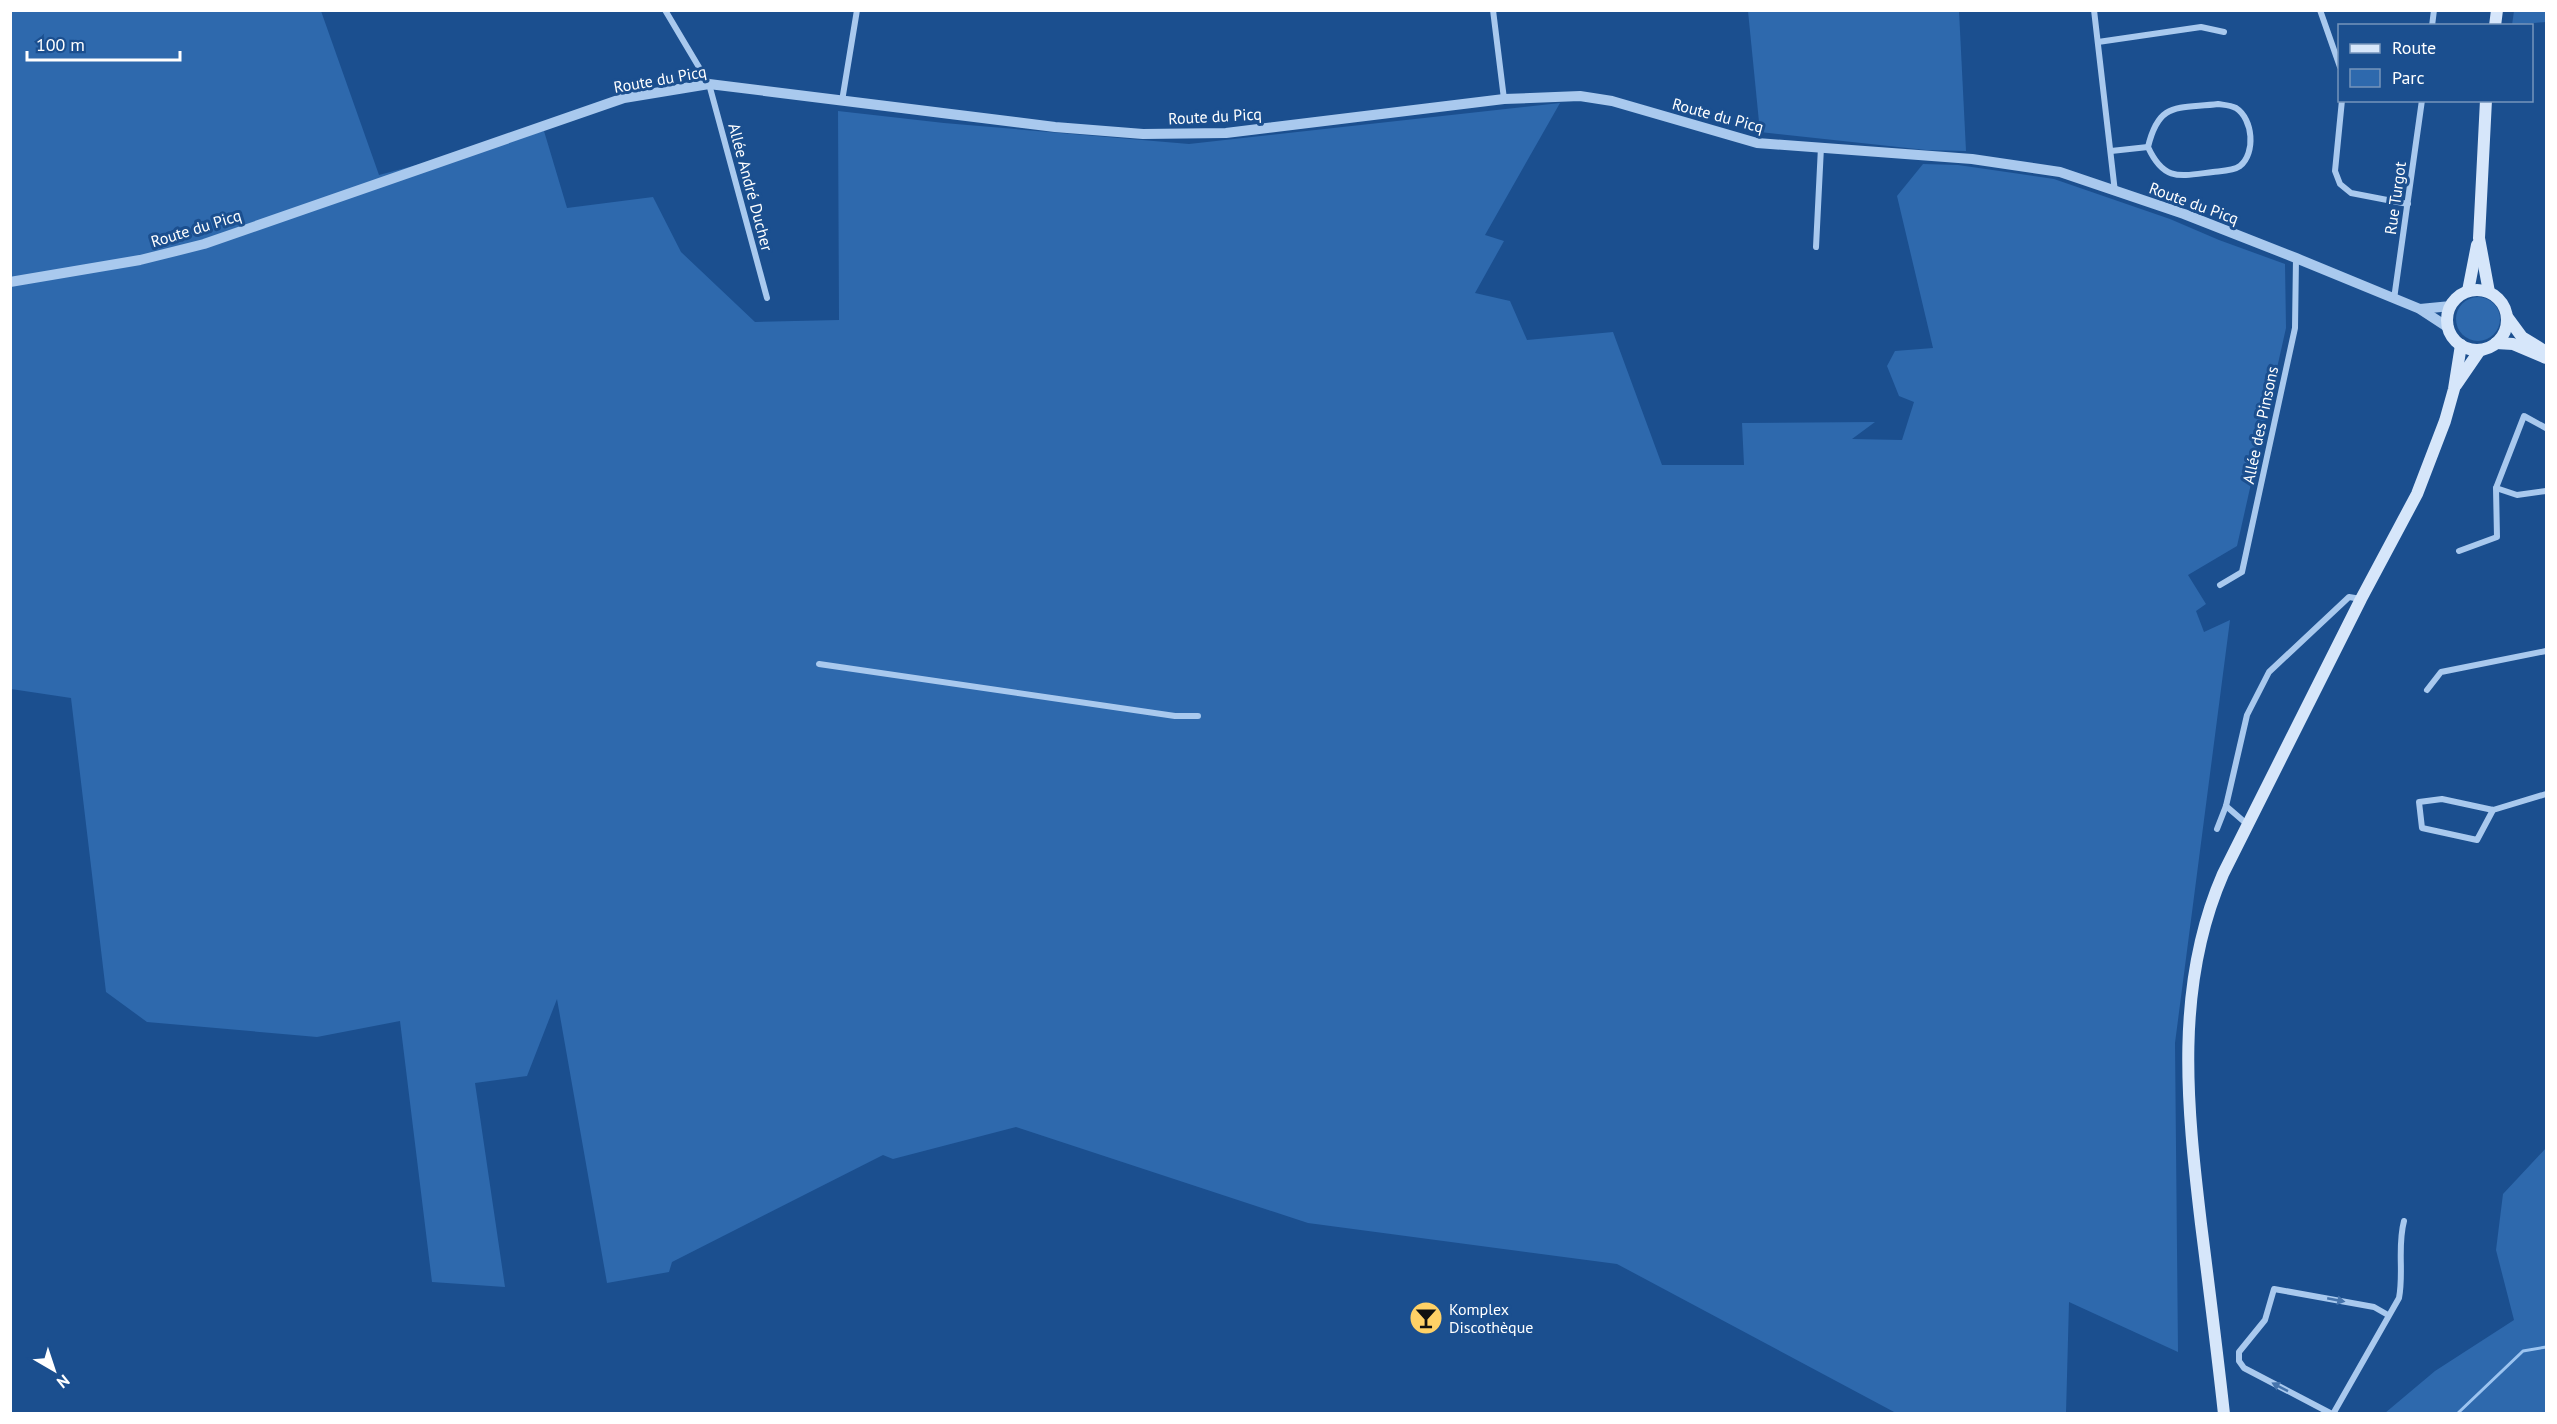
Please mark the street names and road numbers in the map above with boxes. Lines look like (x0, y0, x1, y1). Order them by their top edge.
street label: Route du Picq (612, 61, 708, 97)
street label: Route du Picq (1670, 93, 1766, 137)
street label: Route du Picq (1168, 104, 1262, 128)
street label: Allée André Ducher (724, 121, 778, 254)
street label: Rue Turgot (2380, 160, 2410, 236)
street label: Route du Picq (2147, 178, 2241, 228)
street label: Route du Picq (148, 205, 244, 251)
street label: Allée des Pinsons (2238, 364, 2282, 486)

